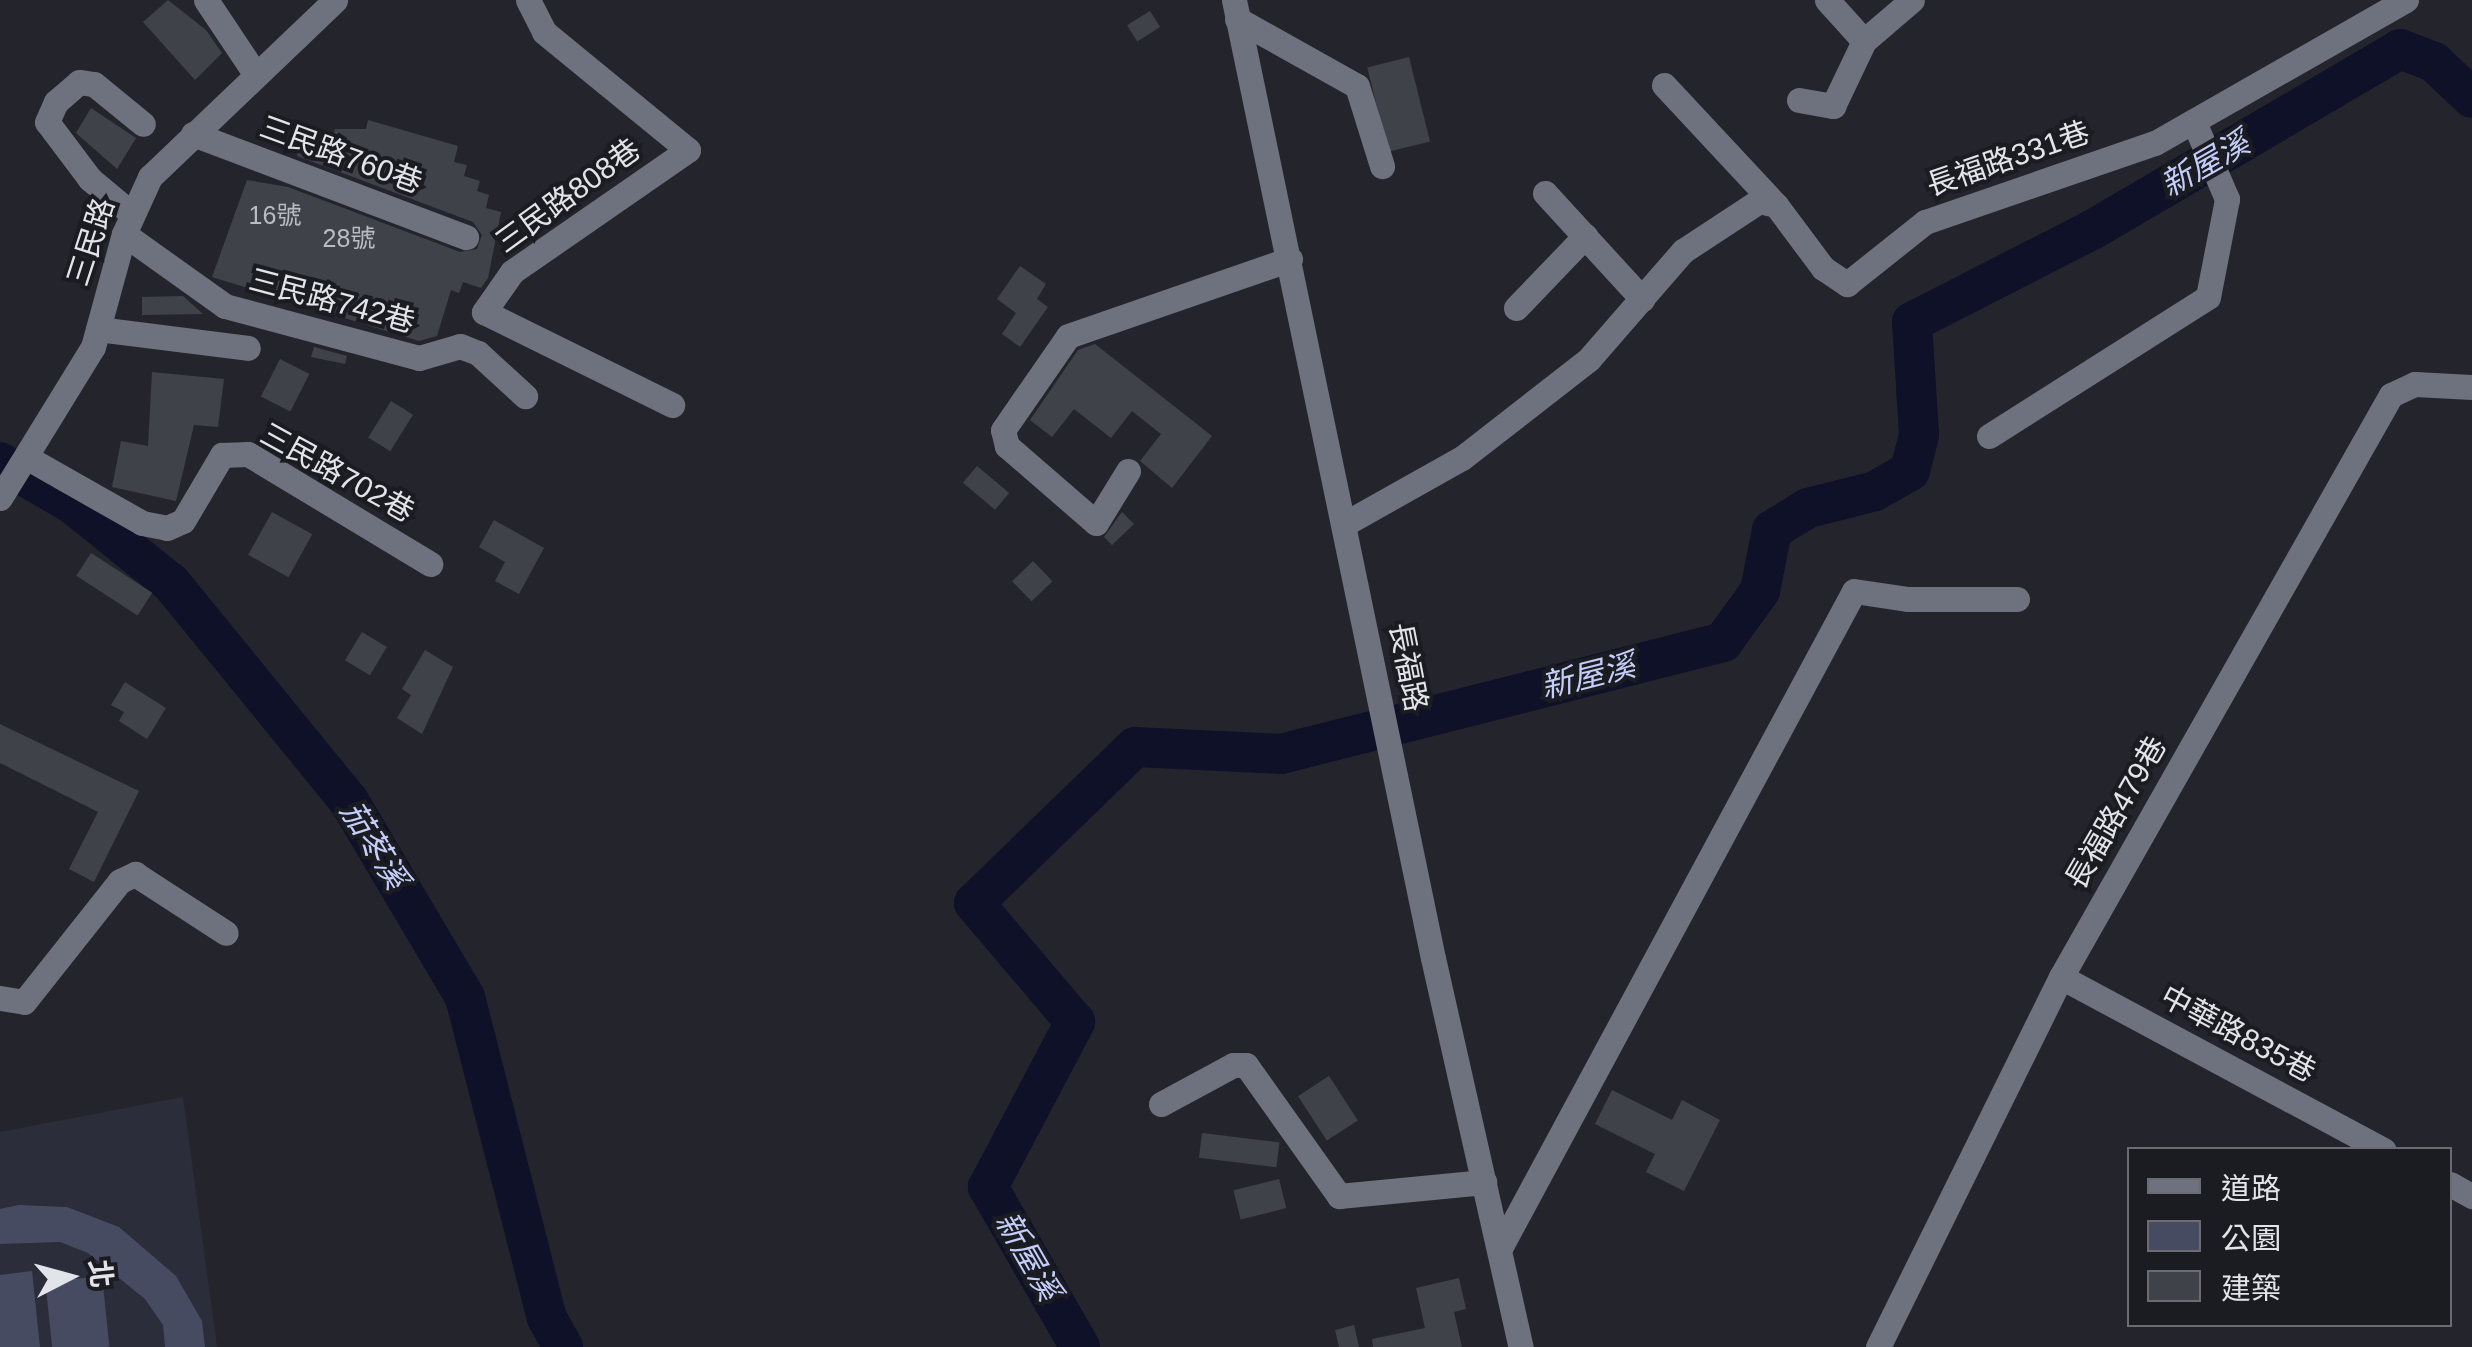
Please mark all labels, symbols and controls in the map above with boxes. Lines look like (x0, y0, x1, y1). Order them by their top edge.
street label: 三民路760巷 (255, 109, 427, 201)
street label: 長福路331巷 (1922, 114, 2094, 204)
water label: 新屋溪 (2154, 123, 2256, 205)
street label: 三民路808巷 (489, 131, 647, 261)
street label: 三民路 (60, 194, 122, 290)
house number: 16號 (249, 200, 301, 230)
house number: 28號 (323, 223, 375, 253)
street label: 三民路742巷 (245, 262, 419, 340)
street label: 三民路702巷 (254, 416, 420, 530)
street label: 長福路 (1382, 619, 1434, 715)
water label: 新屋溪 (1537, 646, 1639, 706)
street label: 長福路479巷 (2058, 730, 2174, 896)
water label: 茄苳溪 (332, 794, 416, 896)
street label: 中華路835巷 (2154, 978, 2322, 1090)
legend (2127, 1147, 2452, 1327)
text: 道路 (2221, 1172, 2281, 1205)
water label: 新屋溪 (987, 1205, 1069, 1307)
text: 公園 (2221, 1222, 2281, 1255)
north arrow (20, 1227, 120, 1327)
text: 北 (83, 1258, 117, 1289)
text: 建築 (2221, 1272, 2281, 1305)

